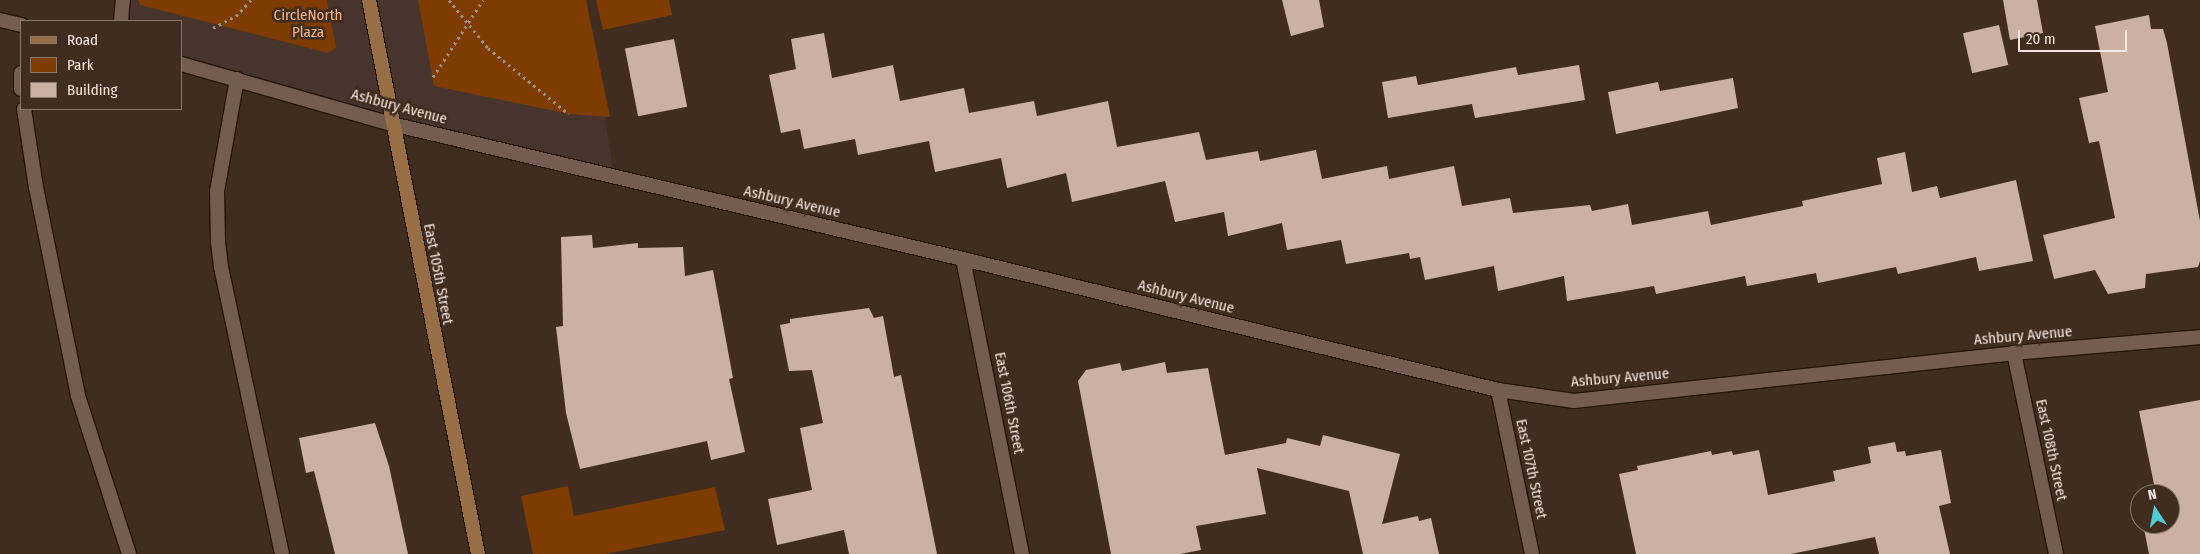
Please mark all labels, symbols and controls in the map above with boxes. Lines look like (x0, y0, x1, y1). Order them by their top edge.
park label: CircleNorth Plaza (274, 6, 342, 41)
legend (20, 20, 182, 110)
scale bar (2020, 20, 2129, 52)
text: 20 m (2026, 30, 2056, 48)
text: Road (67, 31, 98, 49)
text: Park (67, 56, 94, 74)
text: Building (67, 81, 118, 99)
street label: Ashbury Avenue (349, 86, 449, 128)
street label: Ashbury Avenue (742, 182, 842, 222)
street label: East 105th Street (419, 222, 457, 326)
street label: Ashbury Avenue (1136, 276, 1236, 318)
street label: Ashbury Avenue (1973, 323, 2073, 349)
street label: East 106th Street (990, 351, 1028, 455)
street label: Ashbury Avenue (1570, 365, 1670, 391)
street label: East 108th Street (2031, 398, 2071, 502)
street label: East 107th Street (1512, 417, 1550, 521)
north arrow (2130, 484, 2180, 534)
text: N (2146, 486, 2158, 504)

